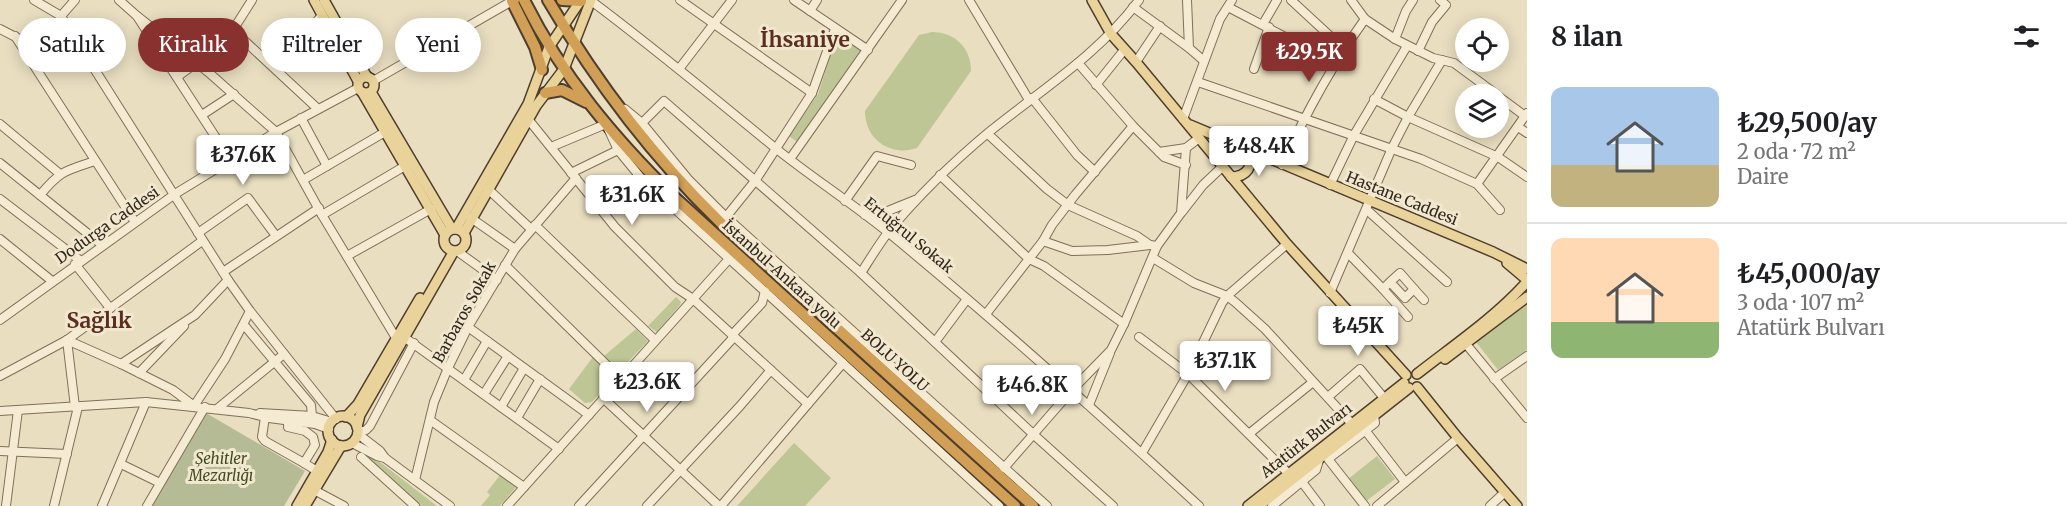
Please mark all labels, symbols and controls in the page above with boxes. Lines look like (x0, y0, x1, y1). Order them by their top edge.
chip: Satılık (18, 18, 126, 72)
chip: Kiralık (138, 18, 249, 72)
chip: Filtreler (261, 18, 383, 72)
chip: Yeni (395, 18, 481, 72)
map controls (1455, 18, 1509, 138)
button: locate (1455, 18, 1509, 72)
text: 8 ilan (1551, 20, 1623, 53)
icon: filters (2010, 20, 2043, 53)
district label: İhsaniye (760, 26, 850, 53)
pin: ₺29.5K (1260, 32, 1358, 83)
text: ₺29.5K (1275, 39, 1343, 64)
button: layers (1455, 84, 1509, 138)
text: ₺29,500/ay (1737, 106, 1877, 139)
icon: home (1599, 111, 1671, 183)
pin: ₺48.4K (1210, 126, 1308, 177)
text: ₺48.4K (1223, 133, 1295, 158)
pin: ₺37.6K (194, 135, 292, 186)
text: 2 oda · 72 m² (1737, 139, 1856, 164)
text: ₺37.6K (210, 142, 276, 167)
text: Daire (1737, 164, 1788, 189)
street label: Hastane Caddesi (1343, 167, 1461, 229)
pin: ₺31.6K (583, 175, 681, 226)
street label: Dodurga Caddesi (51, 182, 163, 268)
text: ₺31.6K (599, 182, 665, 207)
street label: Ertuğrul Sokak (860, 193, 958, 277)
street label: İstanbul-Ankara yolu (719, 216, 845, 332)
text: ₺45,000/ay (1737, 257, 1880, 290)
street label: Barbaros Sokak (428, 258, 500, 366)
icon: home (1599, 262, 1671, 334)
text: 3 oda · 107 m² (1737, 290, 1864, 315)
pin: ₺45K (1322, 306, 1394, 357)
district label: Sağlık (66, 307, 132, 334)
text: ₺45K (1332, 313, 1384, 338)
text: Atatürk Bulvarı (1737, 315, 1885, 340)
street label: BOLU YOLU (857, 325, 933, 395)
pin: ₺37.1K (1176, 341, 1274, 392)
text: ₺37.1K (1194, 348, 1256, 373)
pin: ₺23.6K (598, 362, 696, 413)
pin: ₺46.8K (983, 365, 1081, 416)
text: ₺23.6K (613, 369, 681, 394)
text: ₺46.8K (996, 372, 1068, 397)
street label: Atatürk Bulvarı (1256, 398, 1356, 482)
park label: Şehitler Mezarlığı (188, 449, 253, 485)

